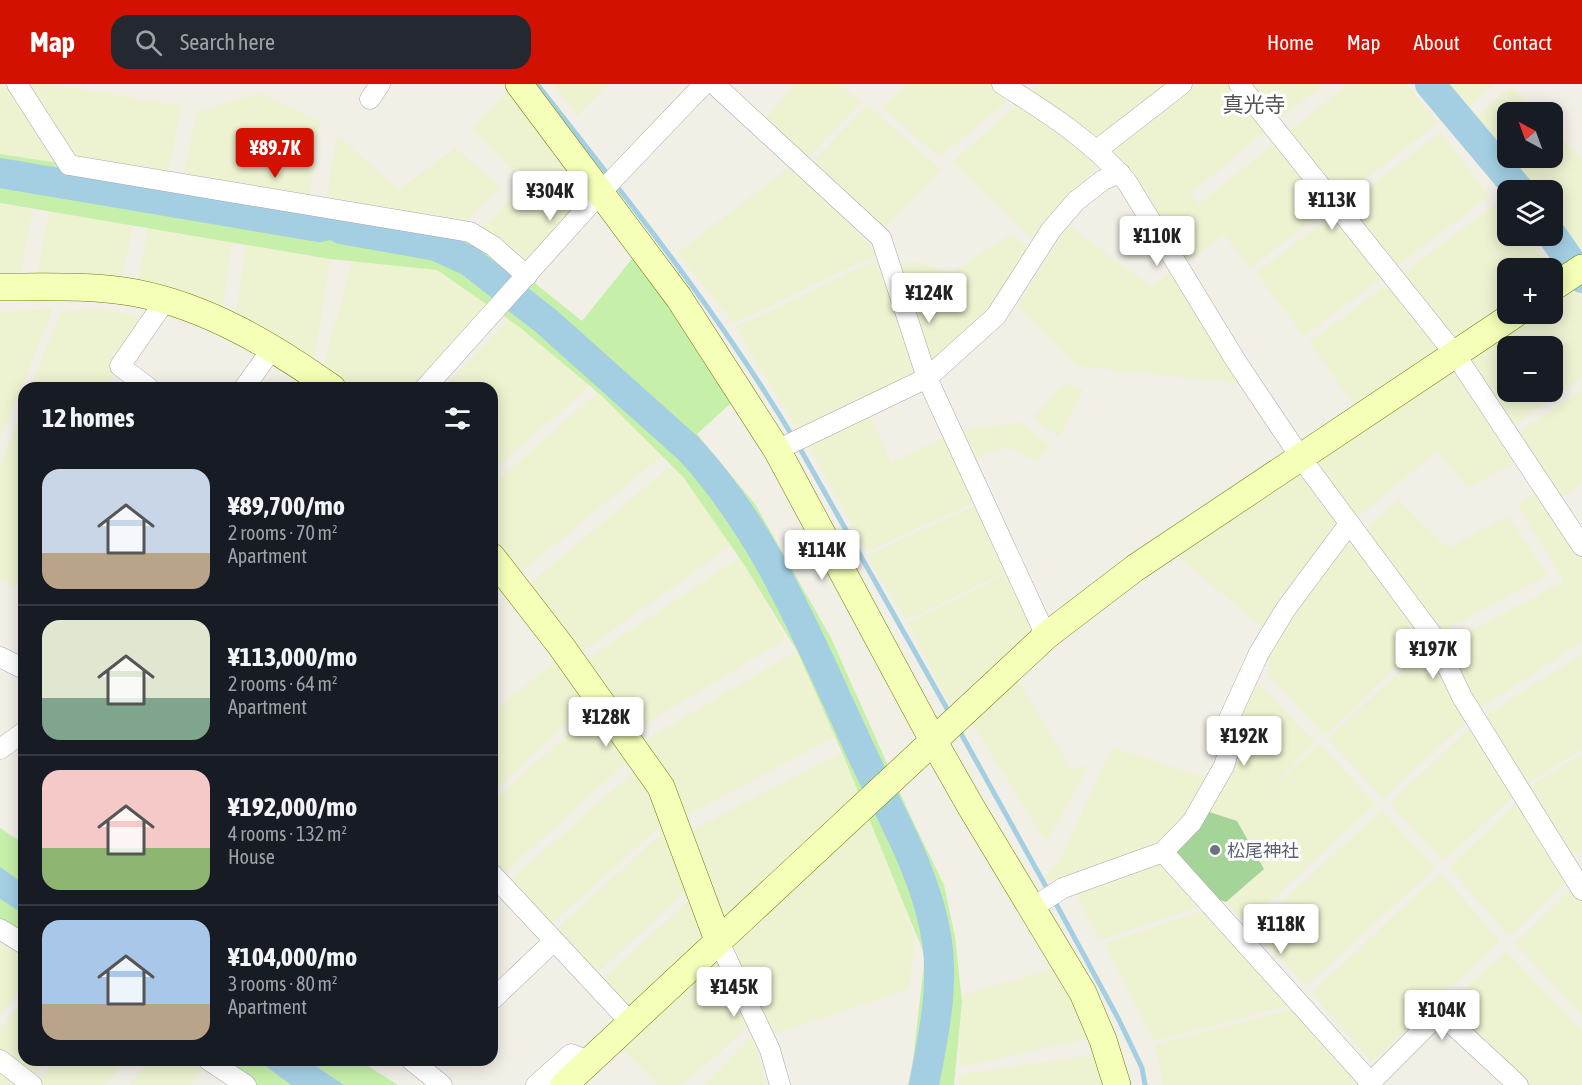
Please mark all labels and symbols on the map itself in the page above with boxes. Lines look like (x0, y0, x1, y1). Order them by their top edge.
district label: 真光寺 (1223, 92, 1286, 116)
north arrow (1497, 102, 1563, 168)
pin: ¥89.7K (226, 128, 324, 179)
pin: ¥304K (508, 171, 592, 222)
pin: ¥113K (1290, 180, 1374, 231)
pin: ¥110K (1115, 216, 1199, 267)
pin: ¥124K (887, 273, 971, 324)
pin: ¥114K (780, 530, 864, 581)
pin: ¥197K (1391, 629, 1475, 680)
pin: ¥128K (564, 697, 648, 748)
pin: ¥192K (1202, 716, 1286, 767)
place label: 松尾神社 (1227, 840, 1299, 861)
marker: 松尾神社 (1208, 843, 1222, 857)
pin: ¥118K (1239, 904, 1323, 955)
pin: ¥145K (692, 967, 776, 1018)
pin: ¥104K (1400, 990, 1484, 1041)

